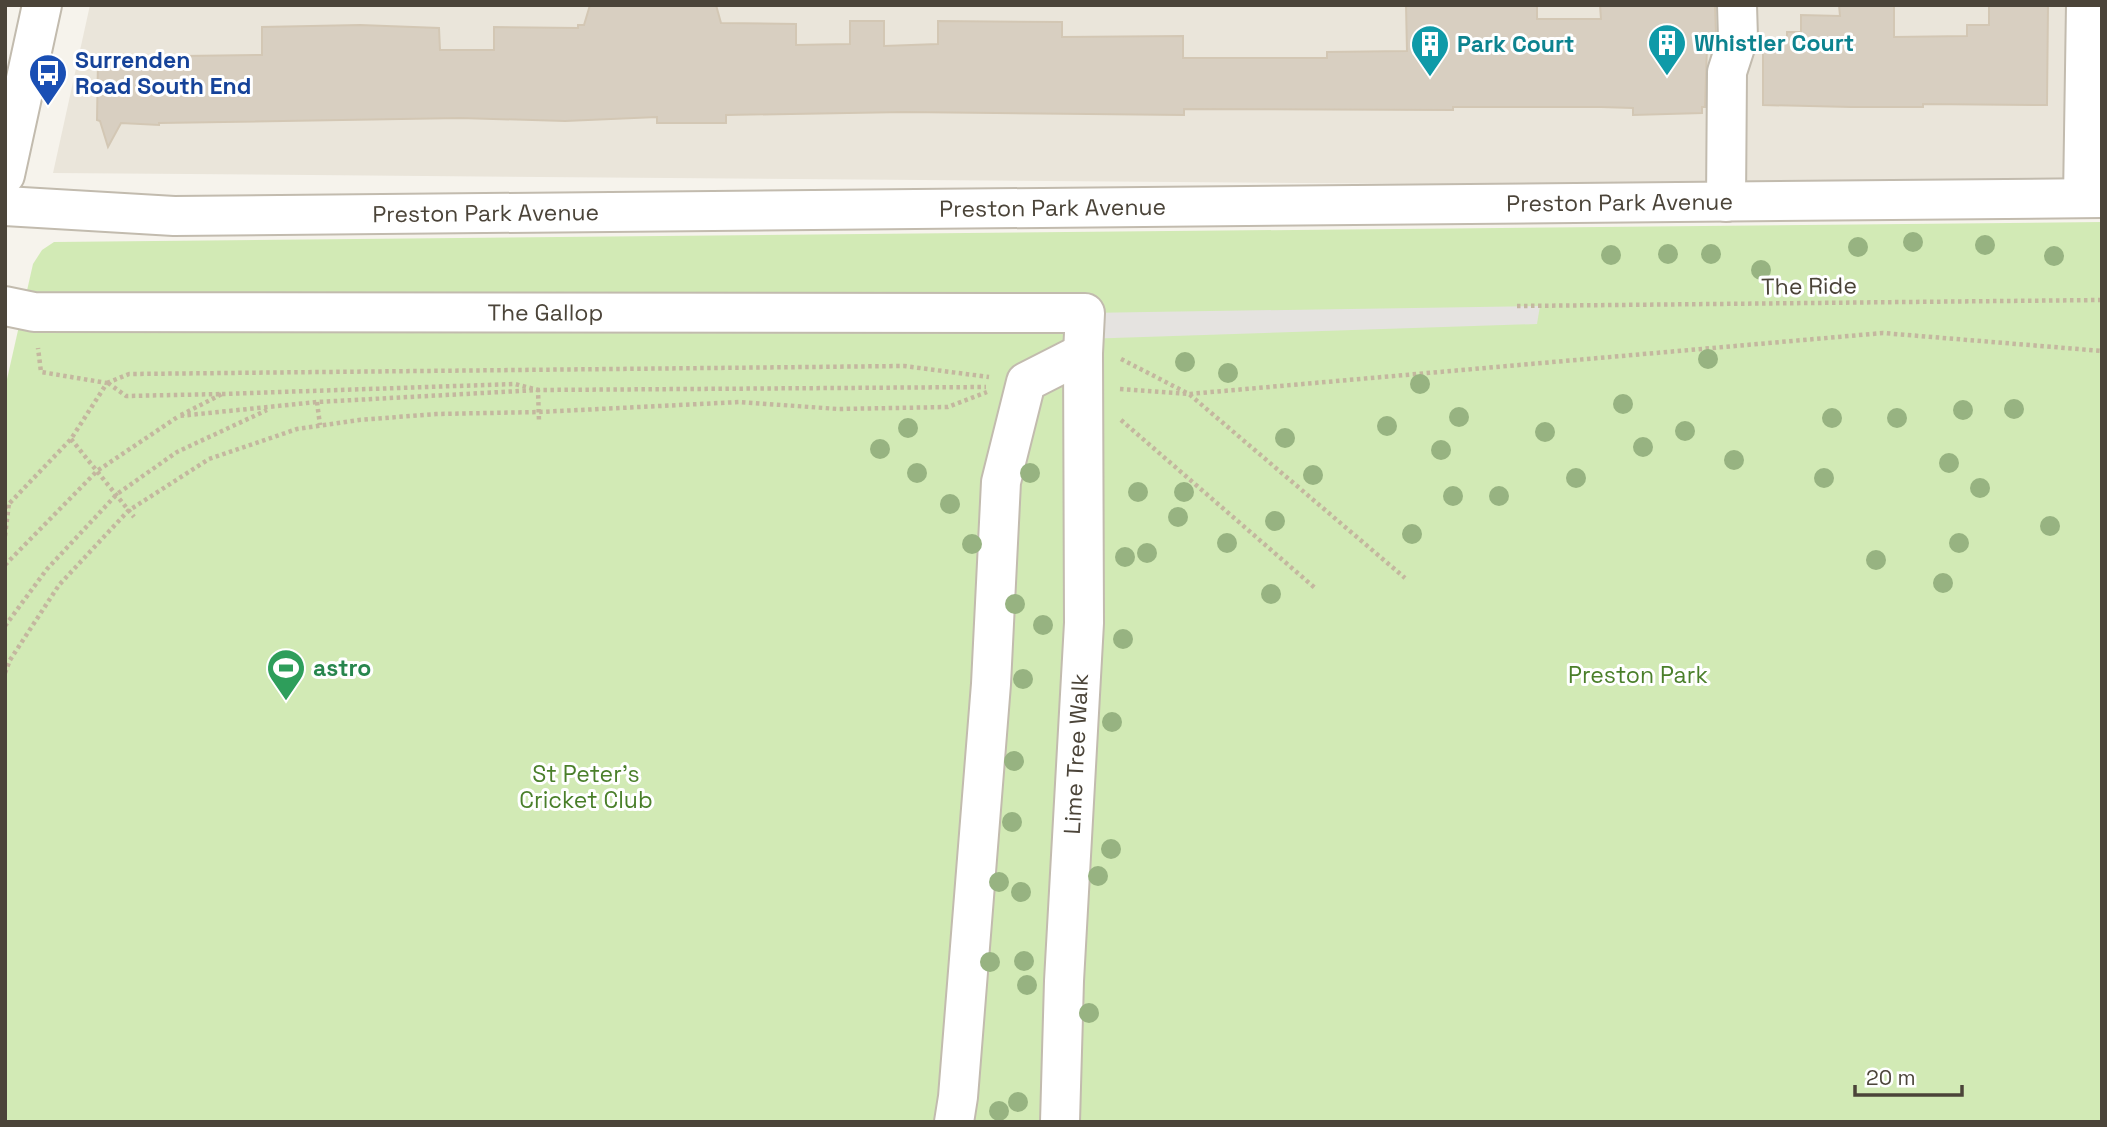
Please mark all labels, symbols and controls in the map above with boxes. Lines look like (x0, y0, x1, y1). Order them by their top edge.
building icon: Whistler Court (1646, 22, 1688, 77)
building icon: Park Court (1409, 23, 1451, 78)
place label: Whistler Court (1694, 28, 1854, 58)
place label: Park Court (1457, 29, 1575, 59)
place label: Surrenden Road South End (75, 45, 251, 101)
bus stop icon: Surrenden Road South End (27, 52, 69, 107)
street label: Preston Park Avenue (1506, 186, 1733, 219)
street label: Preston Park Avenue (939, 192, 1166, 224)
street label: Preston Park Avenue (372, 197, 599, 229)
street label: The Ride (1761, 270, 1857, 302)
street label: The Gallop (487, 297, 603, 328)
sports icon: astro (265, 647, 307, 702)
place label: astro (313, 653, 371, 683)
park label: Preston Park (1568, 660, 1708, 690)
street label: Lime Tree Walk (1057, 673, 1095, 835)
park label: St Peter's Cricket Club (519, 759, 653, 815)
scale bar (1855, 1054, 1962, 1098)
text: 20 m (1866, 1064, 1916, 1091)

